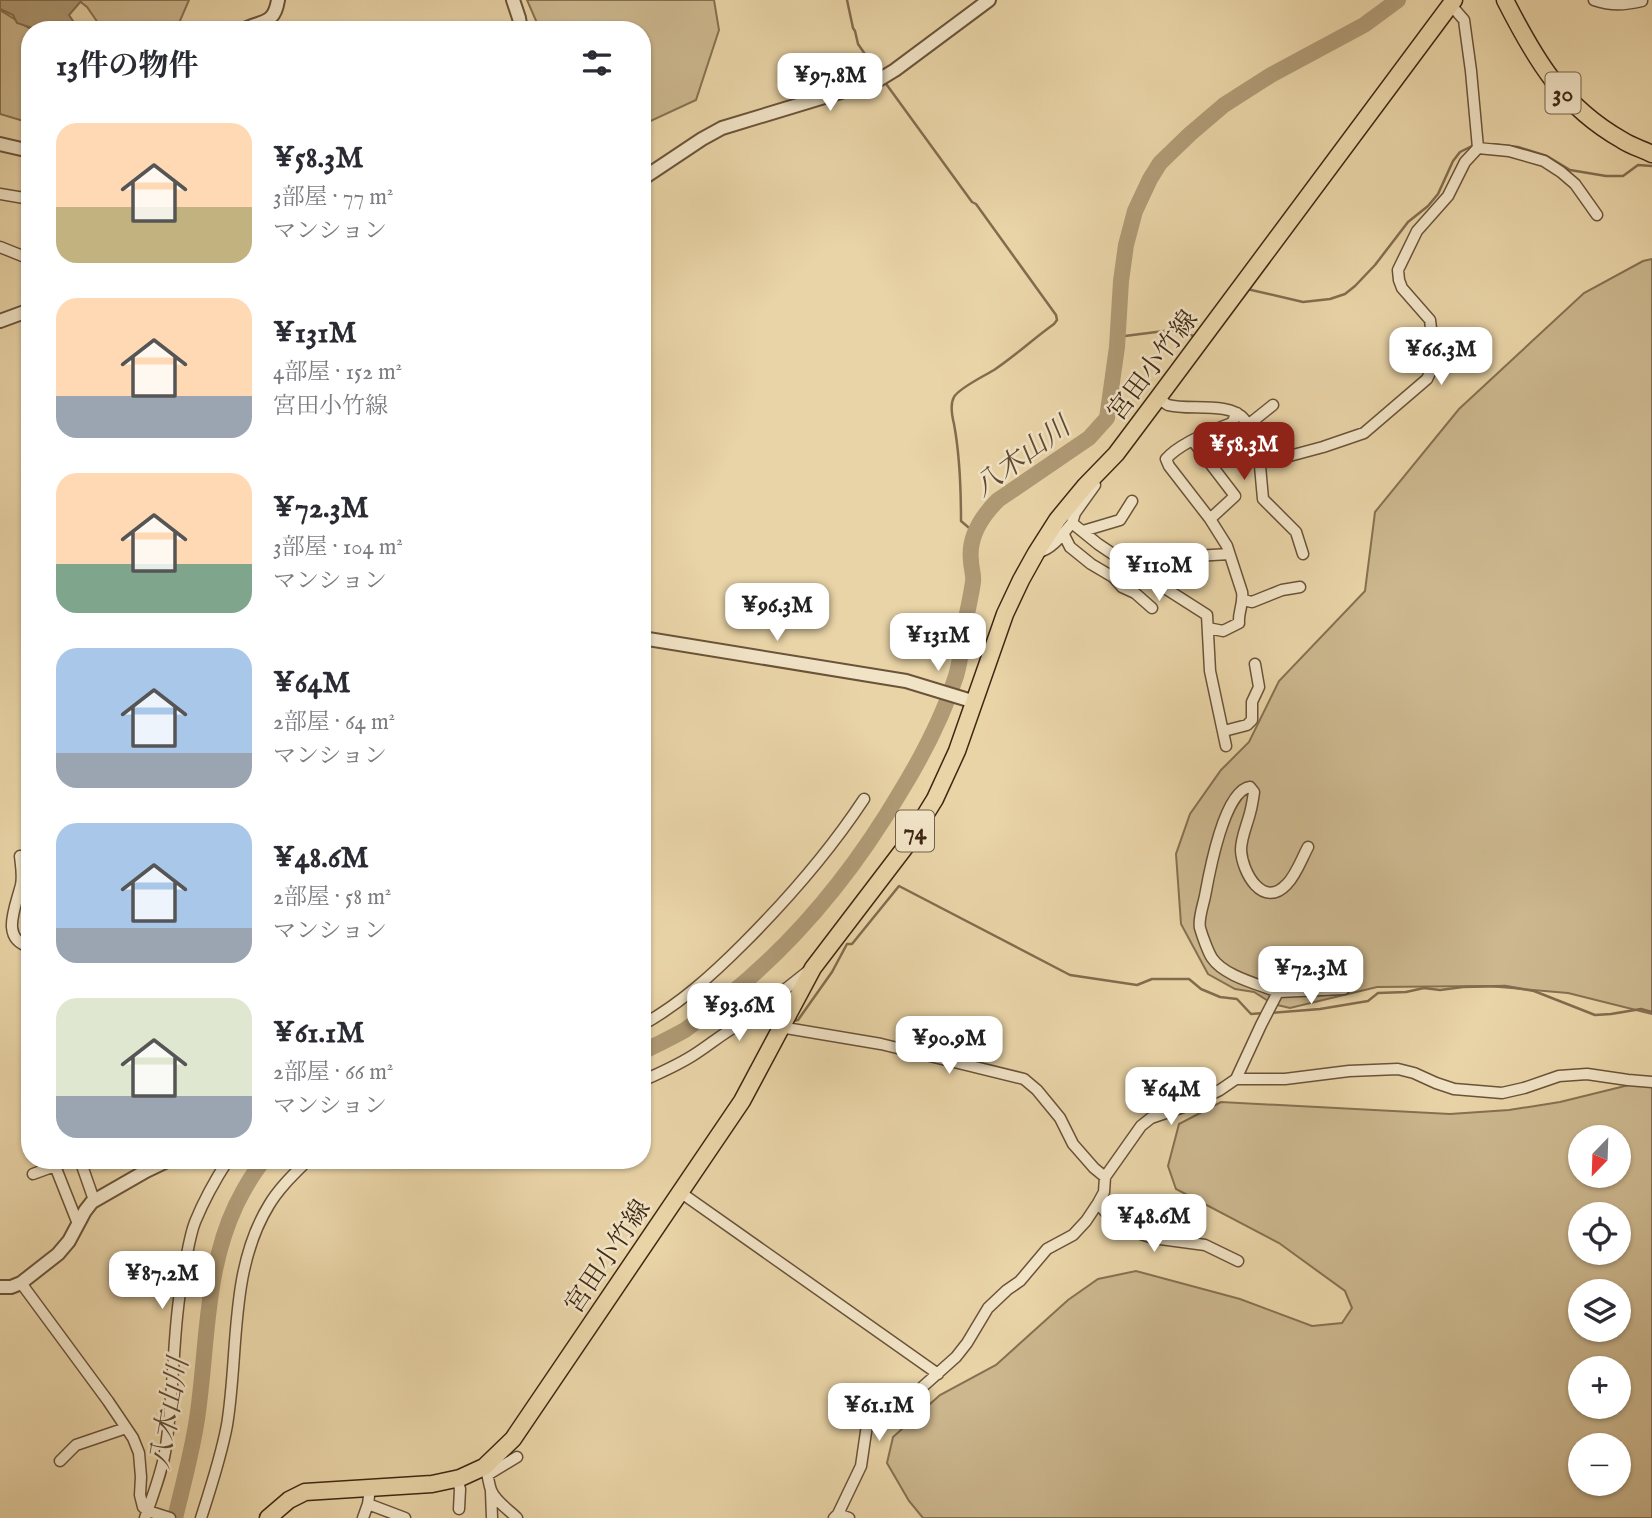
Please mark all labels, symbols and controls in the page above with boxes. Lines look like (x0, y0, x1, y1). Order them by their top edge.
icon: filters (578, 44, 616, 82)
text: 13件の物件 (56, 48, 198, 86)
pin: ¥97.8M (773, 54, 887, 113)
text: ¥97.8M (793, 61, 867, 90)
road number: 30 (1546, 72, 1580, 114)
text: ¥58.3M (273, 140, 363, 178)
icon: home (112, 151, 196, 235)
text: 3部屋 · 77 m² (273, 183, 393, 212)
text: マンション (273, 217, 387, 246)
street label: 宮田小竹線 (1101, 304, 1205, 428)
text: ¥131M (273, 315, 357, 353)
icon: home (112, 326, 196, 410)
pin: ¥66.3M (1384, 328, 1498, 387)
text: ¥66.3M (1405, 335, 1477, 364)
text: 4部屋 · 152 m² (273, 358, 402, 387)
text: 宮田小竹線 (273, 392, 388, 421)
water label: 八木山川 (967, 409, 1080, 506)
pin: ¥58.3M (1187, 422, 1301, 482)
text: ¥58.3M (1209, 430, 1279, 459)
text: ¥72.3M (273, 490, 369, 528)
icon: home (112, 501, 196, 585)
text: 3部屋 · 104 m² (273, 533, 403, 562)
pin: ¥110M (1110, 544, 1208, 603)
text: ¥110M (1126, 551, 1192, 580)
text: マンション (273, 567, 387, 596)
pin: ¥96.3M (720, 584, 834, 643)
text: ¥96.3M (741, 591, 813, 620)
pin: ¥131M (889, 614, 987, 673)
text: ¥131M (906, 621, 970, 650)
text: ¥64M (273, 665, 350, 703)
icon: home (112, 676, 196, 760)
text: 2部屋 · 64 m² (273, 708, 395, 737)
text: マンション (273, 742, 387, 771)
road number: 74 (896, 810, 934, 852)
text: ¥48.6M (273, 840, 369, 878)
icon: home (112, 851, 196, 935)
text: 2部屋 · 58 m² (273, 883, 391, 912)
text: マンション (273, 917, 387, 946)
pin: ¥72.3M (1254, 946, 1368, 1006)
text: ¥72.3M (1274, 954, 1348, 983)
pin: ¥93.6M (682, 984, 796, 1043)
text: ¥93.6M (703, 991, 775, 1020)
text: ¥61.1M (273, 1015, 364, 1053)
pin: ¥90.9M (892, 1016, 1006, 1076)
text: ¥90.9M (912, 1024, 986, 1053)
icon: home (112, 1026, 196, 1110)
text: 2部屋 · 66 m² (273, 1058, 394, 1087)
pin: ¥64M (1130, 1068, 1212, 1127)
text: ¥64M (1141, 1075, 1201, 1104)
text: マンション (273, 1092, 387, 1121)
north arrow (1568, 1125, 1631, 1188)
map controls (1568, 1125, 1631, 1496)
street label: 宮田小竹線 (558, 1194, 658, 1320)
pin: ¥48.6M (1097, 1194, 1211, 1254)
text: ¥48.6M (1117, 1202, 1191, 1231)
button: locate (1568, 1202, 1631, 1265)
pin: ¥87.2M (105, 1252, 219, 1311)
text: ¥87.2M (125, 1259, 199, 1288)
button: layers (1568, 1279, 1631, 1342)
water label: 八木山川 (144, 1352, 198, 1472)
button: + (1568, 1356, 1631, 1419)
pin: ¥61.1M (822, 1384, 936, 1443)
text: ¥61.1M (844, 1391, 914, 1420)
button: − (1568, 1433, 1631, 1496)

